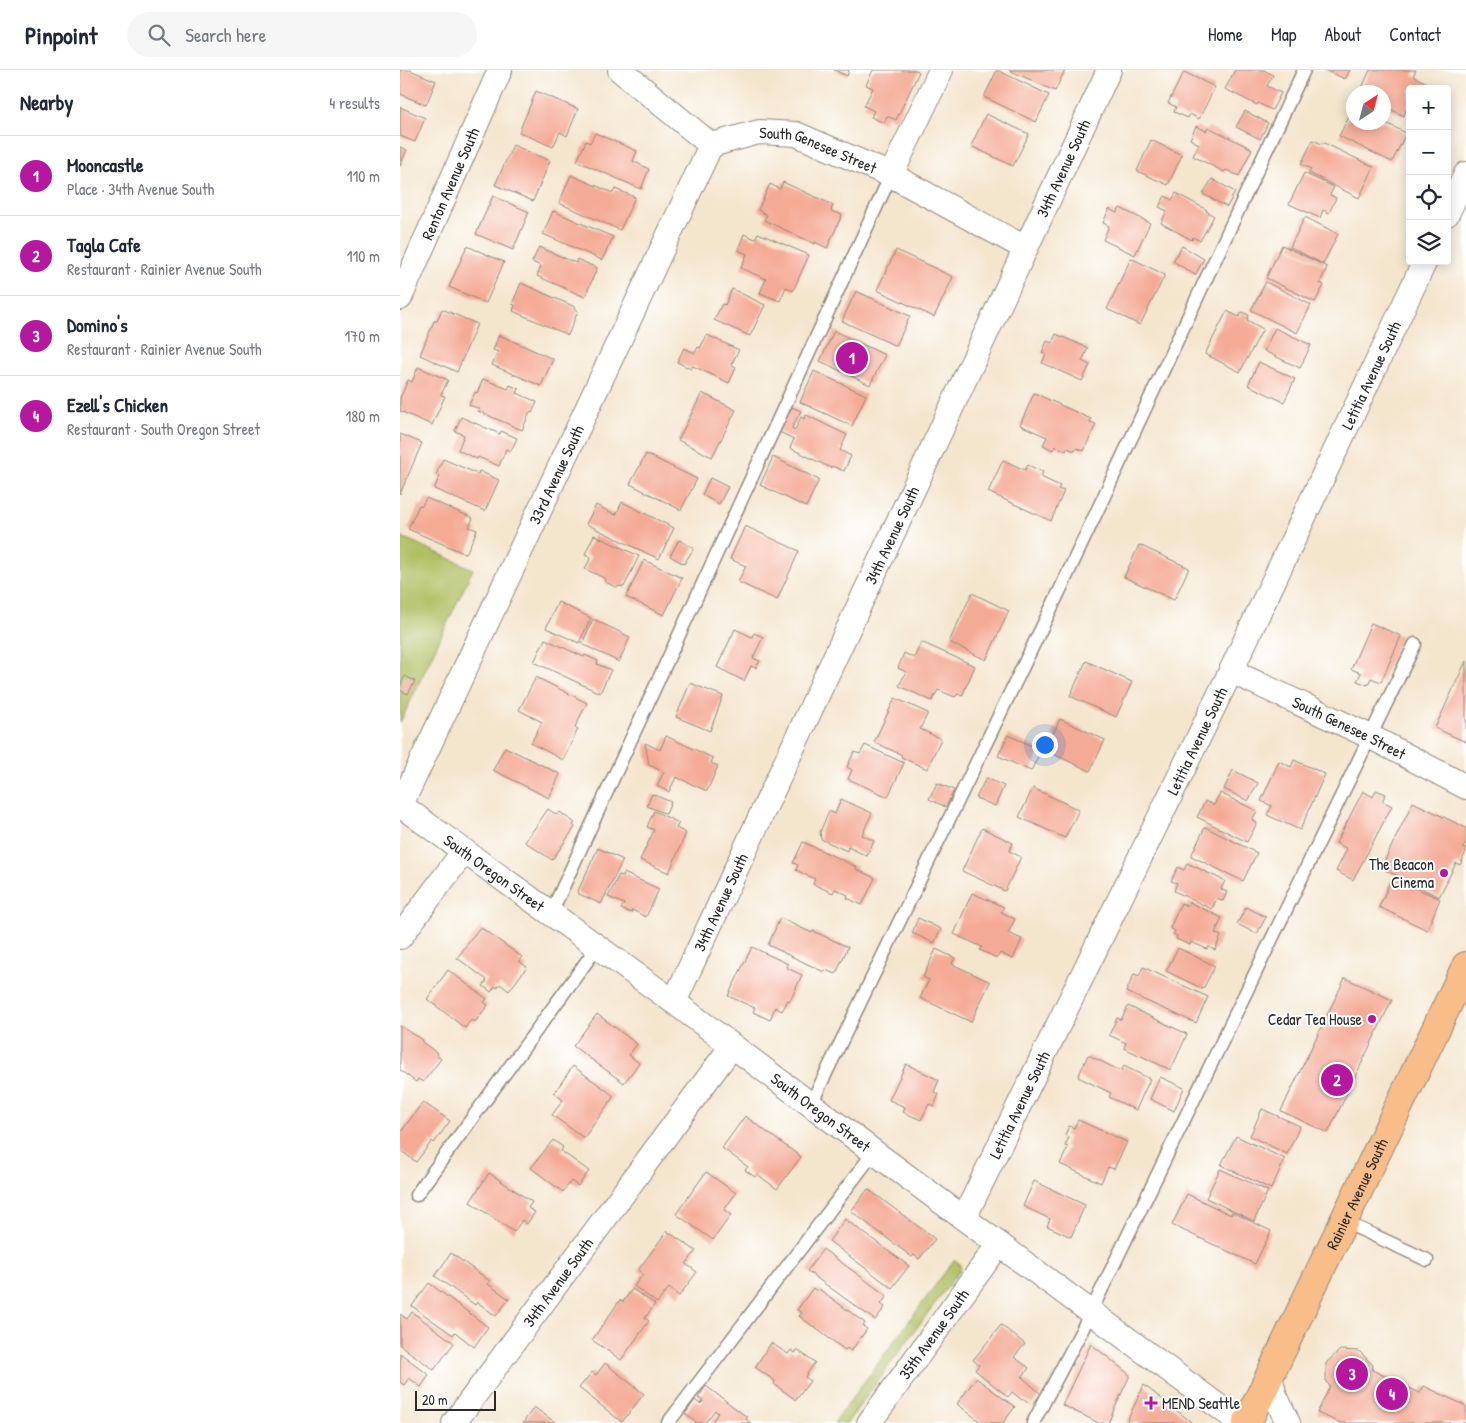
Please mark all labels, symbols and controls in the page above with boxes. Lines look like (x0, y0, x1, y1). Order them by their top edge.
search box (127, 12, 477, 57)
text: Pinpoint (25, 19, 97, 51)
icon: search (145, 21, 173, 49)
text: Search here (185, 22, 266, 48)
text: Home (1208, 22, 1243, 47)
text: Map (1271, 22, 1296, 47)
text: About (1324, 22, 1361, 47)
text: Contact (1389, 22, 1441, 47)
north arrow (1346, 85, 1391, 130)
map controls (1406, 85, 1451, 265)
button: + (1406, 85, 1451, 130)
text: Nearby (20, 88, 73, 117)
text: 4 results (329, 92, 380, 114)
street label: 34th Avenue South (1031, 115, 1096, 221)
street label: South Genesee Street (759, 121, 881, 179)
street label: Renton Avenue South (416, 124, 485, 243)
button: − (1406, 130, 1451, 175)
text: Mooncastle (67, 152, 144, 178)
text: 1 (33, 165, 39, 187)
text: 110 m (347, 165, 380, 187)
button: locate (1406, 175, 1451, 220)
text: Place · 34th Avenue South (67, 178, 214, 200)
button: layers (1406, 220, 1451, 265)
text: Tagla Cafe (67, 232, 141, 258)
text: 2 (32, 245, 40, 267)
text: 110 m (347, 245, 380, 267)
text: Restaurant · Rainier Avenue South (67, 258, 262, 280)
text: Domino's (67, 312, 128, 338)
street label: Letitia Avenue South (1336, 317, 1406, 433)
text: 3 (32, 325, 40, 347)
text: 170 m (345, 325, 380, 347)
text: Restaurant · Rainier Avenue South (67, 338, 262, 360)
pin: 1 (836, 339, 868, 377)
text: Ezell's Chicken (67, 392, 168, 418)
text: 4 (33, 405, 39, 427)
text: 180 m (346, 405, 380, 427)
text: Restaurant · South Oregon Street (67, 418, 260, 440)
street label: 33rd Avenue South (523, 421, 589, 528)
street label: 34th Avenue South (859, 482, 924, 588)
street label: Letitia Avenue South (1161, 683, 1233, 798)
street label: South Genesee Street (1289, 691, 1410, 765)
your location (1032, 732, 1058, 758)
street label: South Oregon Street (439, 829, 549, 917)
street label: 34th Avenue South (688, 849, 753, 955)
place label: The Beacon Cinema (1369, 853, 1434, 893)
marker: The Beacon Cinema (1438, 867, 1450, 879)
place label: Cedar Tea House (1268, 1008, 1363, 1030)
marker: Cedar Tea House (1366, 1013, 1378, 1025)
street label: Letitia Avenue South (984, 1047, 1055, 1162)
pin: 2 (1321, 1061, 1353, 1099)
street label: South Oregon Street (766, 1067, 876, 1157)
street label: Rainier Avenue South (1321, 1134, 1393, 1253)
street label: 34th Avenue South (518, 1233, 598, 1331)
street label: 35th Avenue South (893, 1284, 974, 1384)
pin: 3 (1336, 1355, 1368, 1393)
pin: 4 (1376, 1375, 1408, 1413)
scale bar (415, 1388, 496, 1411)
text: 20 m (422, 1390, 448, 1409)
place label: MEND Seattle (1162, 1392, 1241, 1414)
marker: MEND Seattle (1144, 1396, 1158, 1410)

